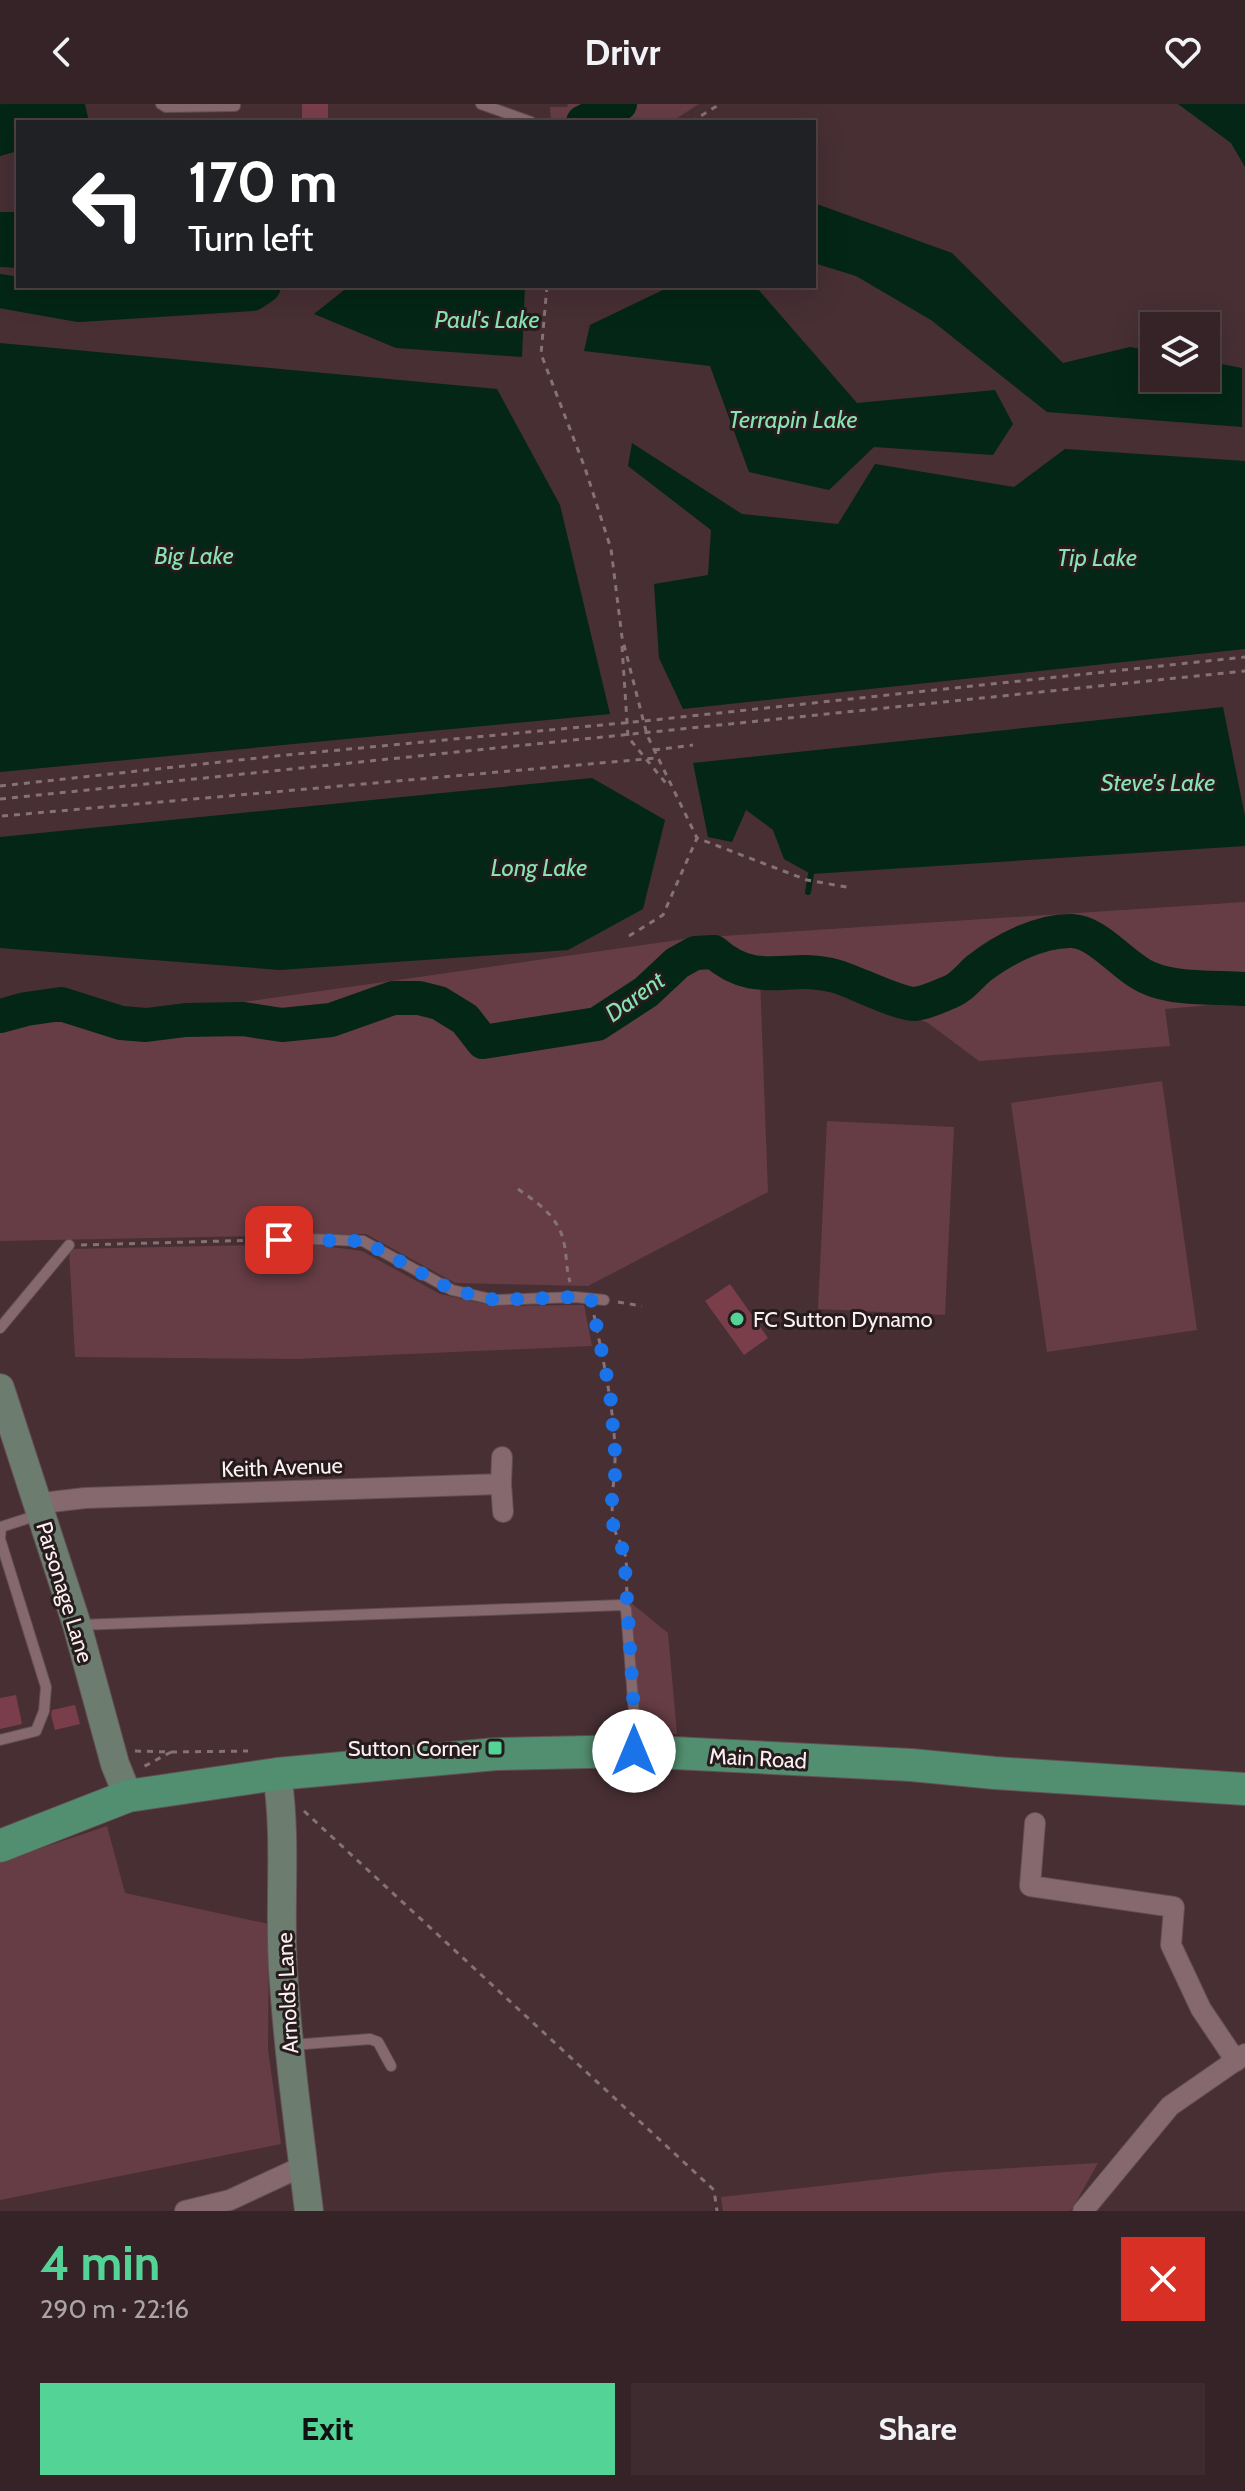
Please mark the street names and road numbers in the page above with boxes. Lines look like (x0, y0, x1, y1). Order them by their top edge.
street label: Keith Avenue (221, 1452, 343, 1483)
street label: Parsonage Lane (30, 1518, 99, 1666)
street label: Main Road (708, 1742, 808, 1775)
street label: Arnolds Lane (271, 1932, 304, 2054)

